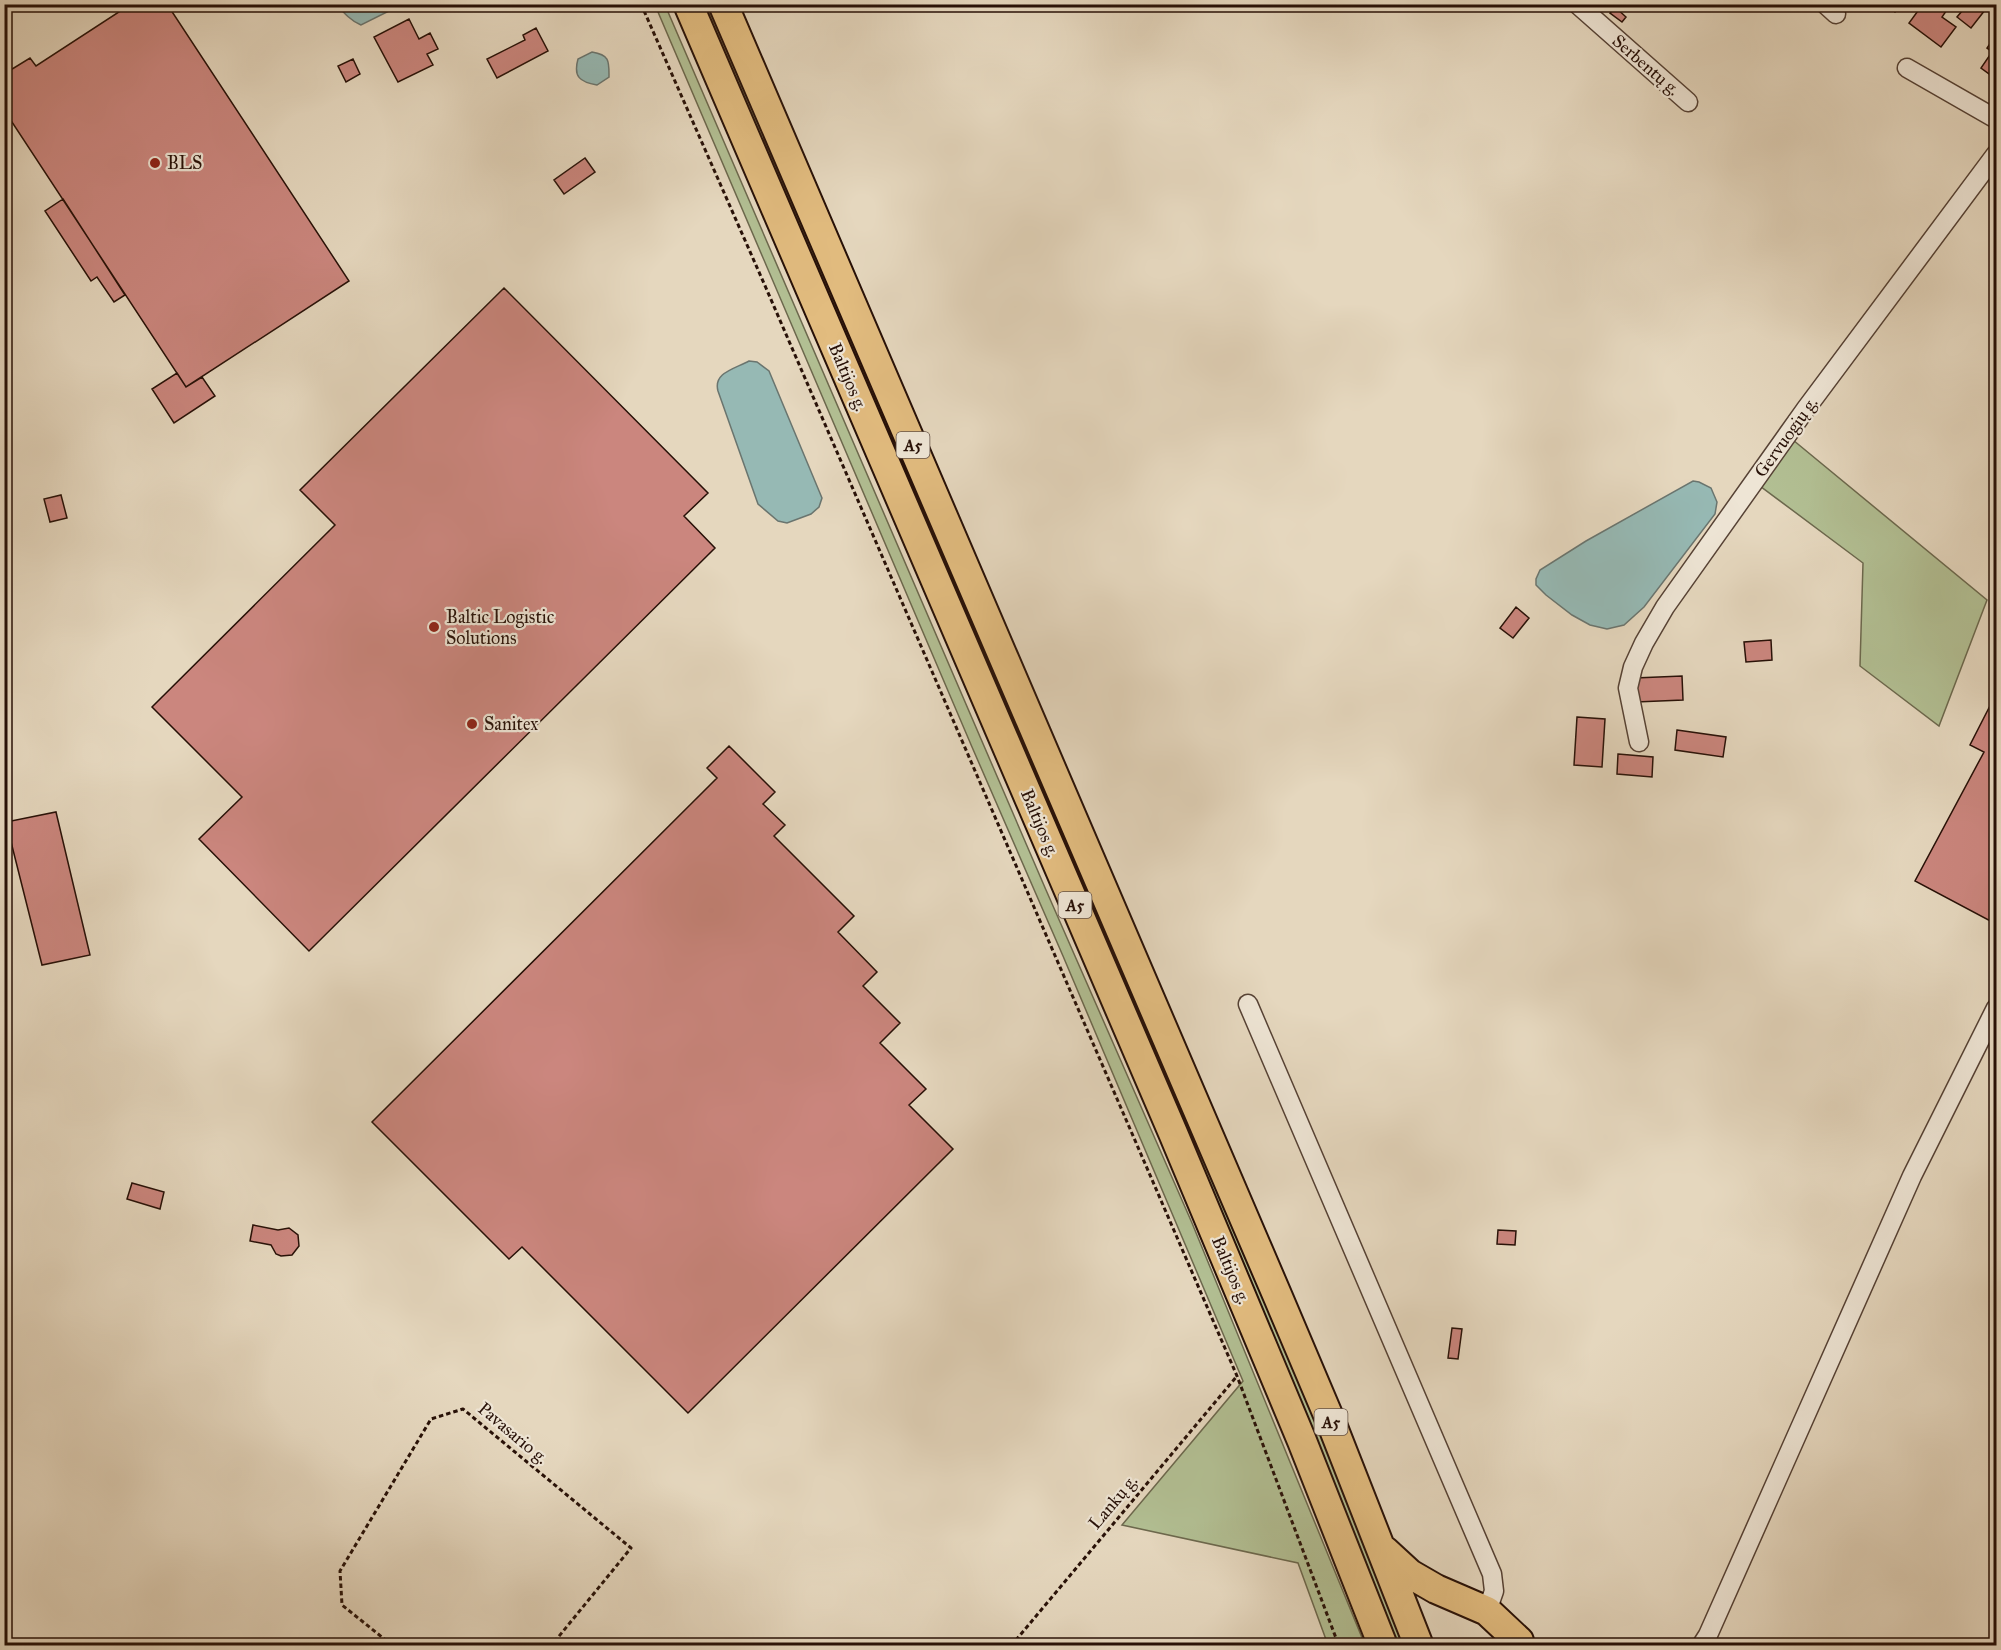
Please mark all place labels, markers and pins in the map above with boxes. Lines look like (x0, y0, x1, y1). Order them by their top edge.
place label: BLS (167, 152, 202, 174)
marker: BLS (148, 156, 162, 170)
place label: Baltic Logistic Solutions (446, 606, 555, 649)
marker: Baltic Logistic Solutions (427, 620, 441, 634)
place label: Sanitex (484, 713, 538, 735)
marker: Sanitex (465, 717, 479, 731)

